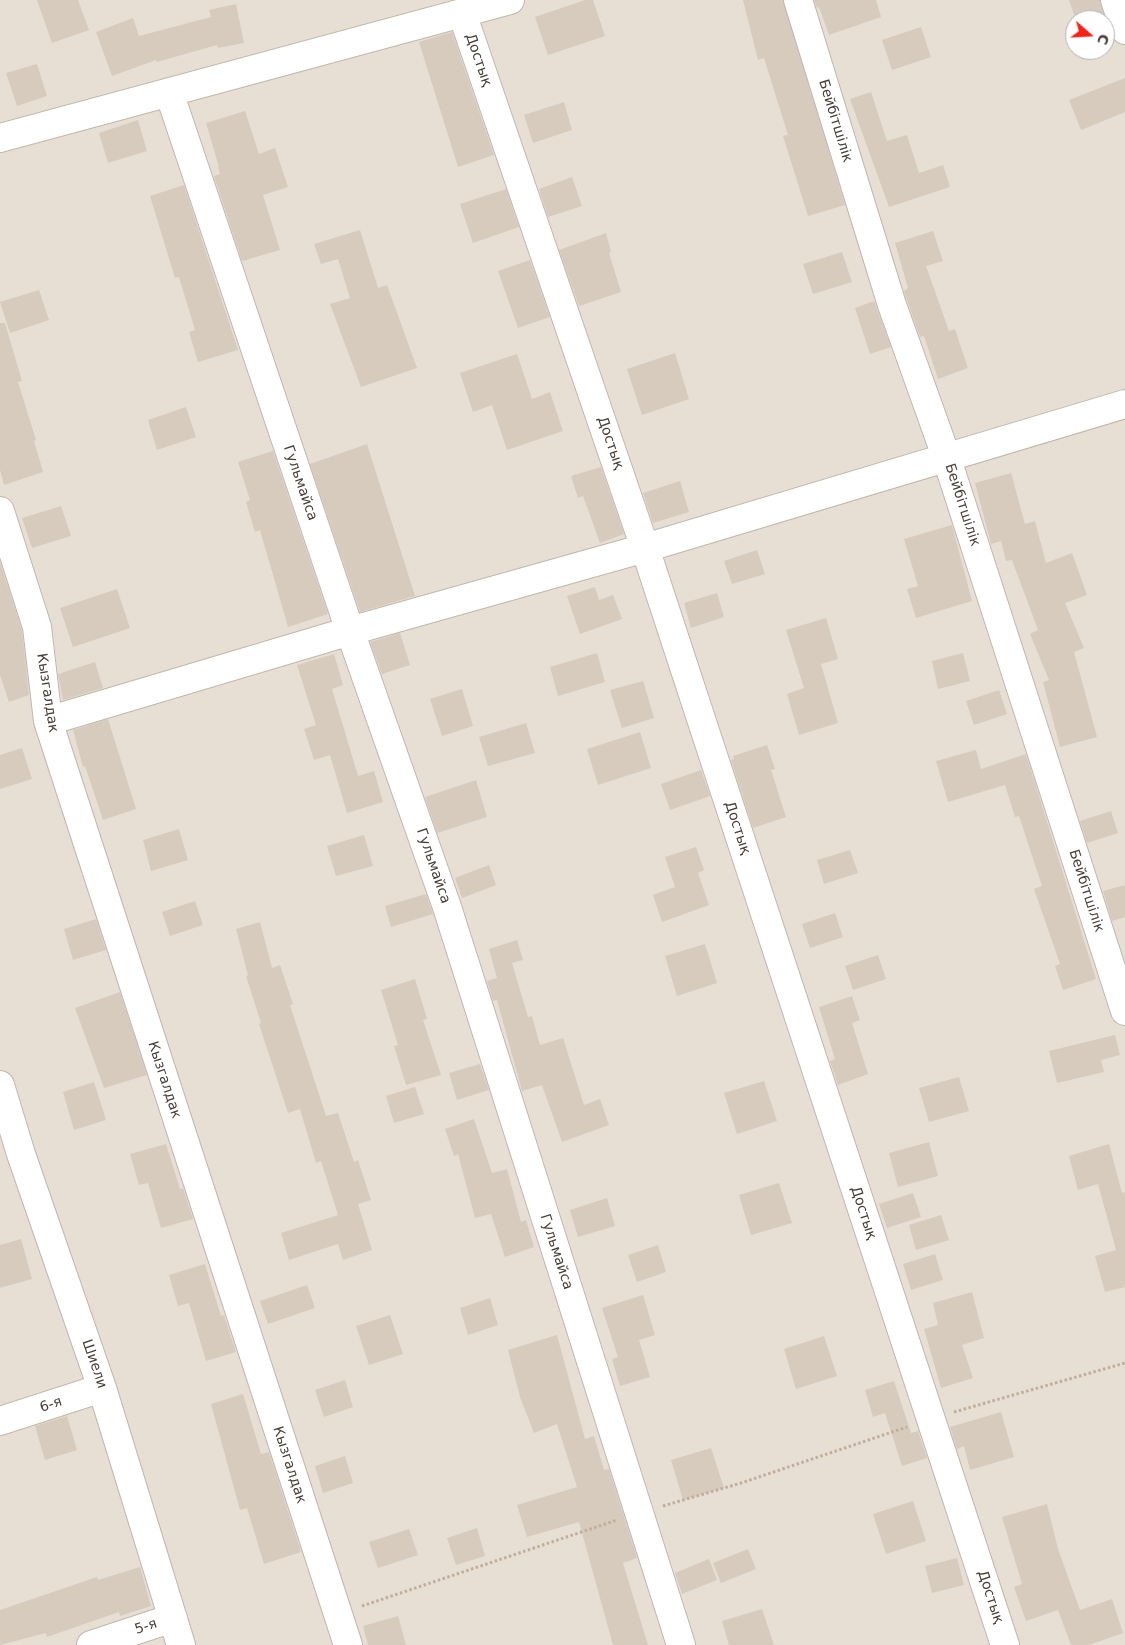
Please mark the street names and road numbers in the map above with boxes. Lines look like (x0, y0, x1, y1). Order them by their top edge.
street label: Достық (461, 31, 495, 89)
street label: Бейбітшілік (814, 77, 856, 165)
street label: Достық (593, 414, 627, 472)
street label: Гульмайса (279, 443, 321, 523)
street label: Бейбітшілік (941, 462, 983, 548)
street label: Кызгалдак (32, 652, 62, 734)
street label: Достық (721, 799, 753, 857)
street label: Гульмайса (412, 826, 454, 906)
street label: Бейбітшілік (1065, 848, 1107, 934)
street label: Кызгалдак (144, 1039, 184, 1121)
street label: Достық (847, 1184, 879, 1242)
street label: Гульмайса (536, 1212, 576, 1292)
street label: Шиели (78, 1337, 110, 1391)
street label: 6-я (38, 1394, 64, 1416)
street label: Кызгалдак (269, 1424, 309, 1506)
street label: Достық (974, 1568, 1006, 1626)
street label: 5-я (133, 1616, 159, 1638)

